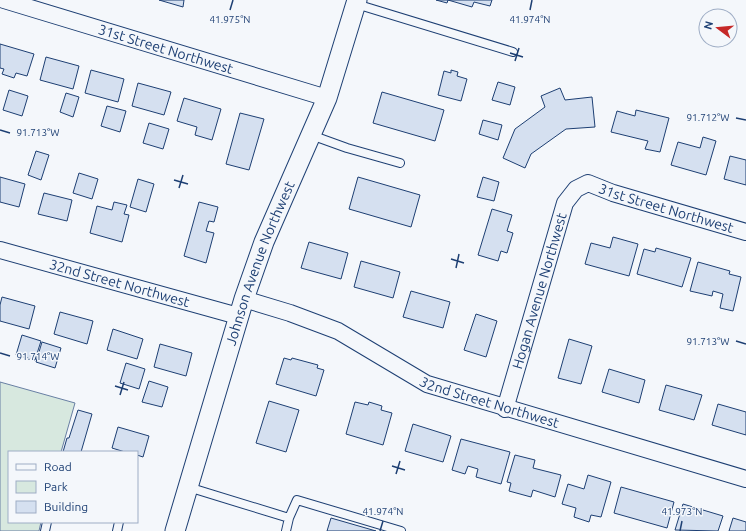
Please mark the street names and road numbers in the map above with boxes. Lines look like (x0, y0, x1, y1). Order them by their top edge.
street label: 31st Street Northwest (96, 21, 236, 77)
street label: Johnson Avenue Northwest (223, 178, 298, 347)
street label: 31st Street Northwest (596, 180, 736, 236)
street label: Hogan Avenue Northwest (509, 210, 570, 371)
street label: 32nd Street Northwest (48, 256, 192, 310)
street label: 32nd Street Northwest (417, 373, 561, 431)

